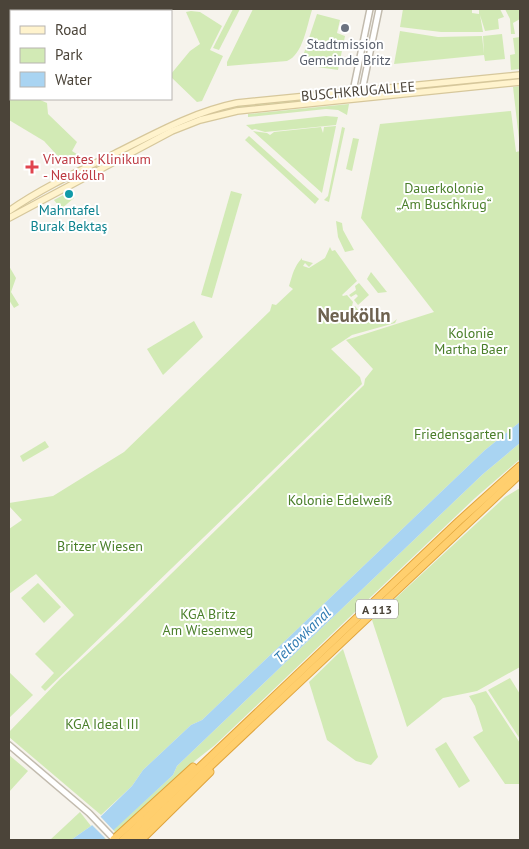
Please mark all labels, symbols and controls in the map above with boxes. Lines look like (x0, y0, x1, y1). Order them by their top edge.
legend (10, 10, 172, 100)
text: Road (55, 20, 87, 39)
marker: Stadtmission Gemeinde Britz (339, 22, 351, 34)
place label: Stadtmission Gemeinde Britz (299, 35, 391, 69)
text: Park (55, 45, 83, 64)
text: Water (55, 70, 92, 89)
street label: BUSCHKRUGALLEE (300, 77, 416, 105)
place label: Vivantes Klinikum - Neukölln (42, 150, 151, 184)
marker: Vivantes Klinikum - Neukölln (25, 160, 39, 174)
park label: Dauerkolonie „Am Buschkrug“ (397, 179, 492, 213)
marker: Mahntafel Burak Bektaş (63, 188, 75, 200)
place label: Mahntafel Burak Bektaş (30, 201, 108, 235)
district label: Neukölln (317, 303, 391, 327)
park label: Kolonie Martha Baer (434, 324, 508, 358)
park label: Friedensgarten I (414, 425, 512, 443)
park label: Kolonie Edelweiß (288, 491, 392, 509)
park label: Britzer Wiesen (57, 537, 143, 555)
road number: A 113 (356, 600, 398, 618)
water label: Teltowkanal (269, 603, 335, 667)
park label: KGA Britz Am Wiesenweg (163, 605, 253, 639)
park label: KGA Ideal III (65, 715, 139, 733)

